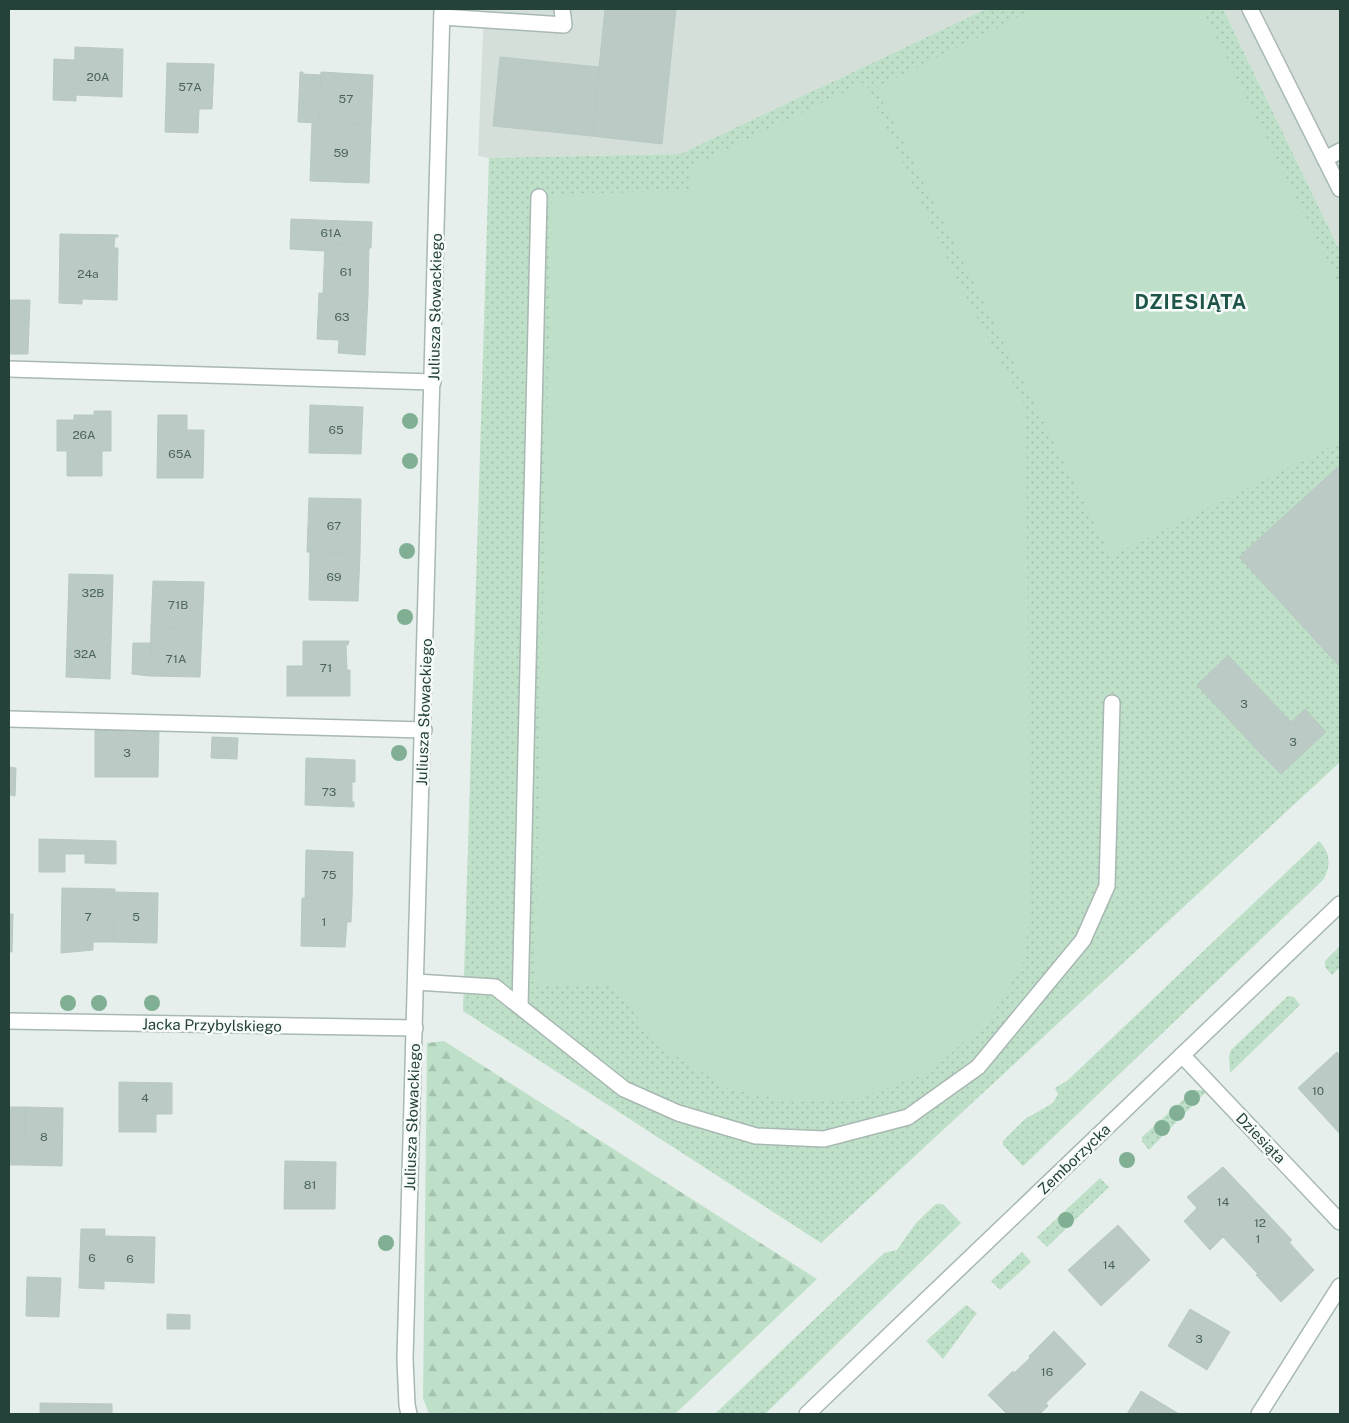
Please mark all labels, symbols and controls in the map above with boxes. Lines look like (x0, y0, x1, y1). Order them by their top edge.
house number: 20A (86, 70, 110, 84)
house number: 57A (178, 80, 202, 94)
house number: 57 (339, 92, 353, 106)
house number: 59 (333, 146, 349, 160)
house number: 61A (321, 226, 342, 240)
street label: Juliusza Słowackiego (425, 233, 445, 381)
house number: 61 (340, 265, 352, 279)
house number: 24a (77, 267, 99, 281)
district label: DZIESIĄTA (1135, 290, 1247, 314)
house number: 63 (335, 310, 349, 324)
house number: 65 (328, 423, 344, 437)
house number: 26A (72, 428, 96, 442)
house number: 65A (168, 447, 192, 461)
house number: 67 (327, 519, 341, 533)
house number: 69 (327, 570, 341, 584)
house number: 32B (82, 586, 104, 600)
house number: 71B (168, 598, 188, 612)
street label: Juliusza Słowackiego (413, 638, 435, 786)
house number: 32A (73, 647, 97, 661)
house number: 71A (166, 652, 187, 666)
house number: 71 (320, 661, 332, 675)
house number: 3 (1240, 697, 1248, 711)
house number: 3 (1289, 735, 1297, 749)
house number: 3 (123, 746, 131, 760)
house number: 73 (322, 785, 336, 799)
house number: 75 (322, 868, 337, 882)
house number: 7 (84, 910, 92, 924)
house number: 5 (132, 910, 140, 924)
house number: 1 (322, 915, 326, 929)
street label: Jacka Przybylskiego (142, 1015, 282, 1035)
street label: Juliusza Słowackiego (401, 1043, 423, 1191)
house number: 10 (1312, 1084, 1324, 1098)
house number: 4 (141, 1091, 149, 1105)
street label: Dziesiąta (1233, 1109, 1289, 1167)
street label: Zemborzycka (1034, 1120, 1114, 1198)
house number: 8 (40, 1130, 48, 1144)
house number: 81 (304, 1178, 316, 1192)
house number: 14 (1217, 1195, 1230, 1209)
house number: 12 (1254, 1216, 1266, 1230)
house number: 1 (1256, 1232, 1260, 1246)
house number: 6 (88, 1251, 96, 1265)
house number: 6 (126, 1252, 134, 1266)
house number: 14 (1103, 1258, 1116, 1272)
house number: 3 (1195, 1332, 1203, 1346)
house number: 16 (1041, 1365, 1053, 1379)

